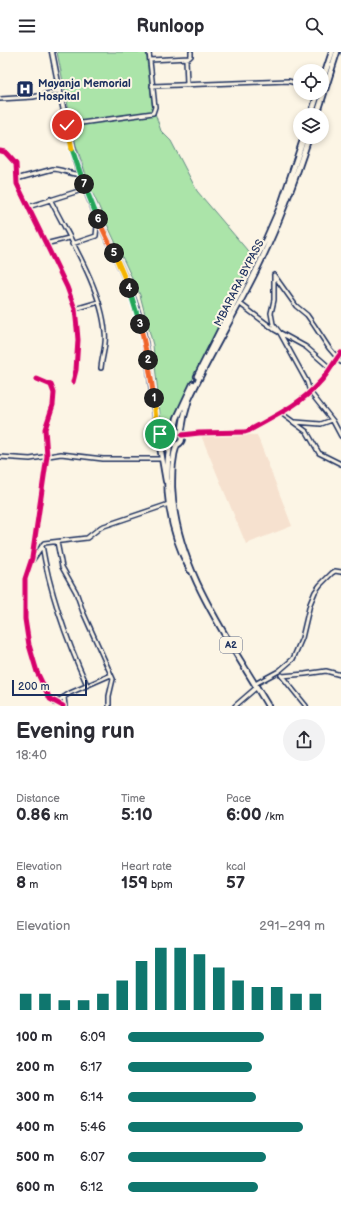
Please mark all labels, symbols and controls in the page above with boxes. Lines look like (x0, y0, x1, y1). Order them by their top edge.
icon: menu (16, 15, 38, 37)
icon: search (303, 15, 325, 37)
text: Runloop (137, 16, 204, 37)
map controls (293, 64, 329, 144)
button: locate (293, 64, 329, 100)
place label: Mayanja Memorial Hospital (38, 77, 131, 103)
hospital icon: Mayanja Memorial Hospital (15, 79, 35, 99)
pin (50, 108, 84, 142)
button: layers (293, 108, 329, 144)
icon: check (56, 114, 78, 136)
pin: 7 (74, 174, 94, 194)
text: 7 (81, 177, 87, 190)
pin: 6 (88, 209, 108, 229)
text: 6 (95, 212, 101, 225)
street label: MBARARA BYPASS (211, 237, 267, 329)
pin: 5 (104, 243, 124, 263)
text: 5 (111, 246, 117, 259)
pin: 4 (119, 278, 139, 298)
text: 4 (126, 281, 132, 294)
pin: 3 (130, 314, 150, 334)
text: 3 (137, 317, 143, 330)
pin: 2 (138, 350, 158, 370)
text: 2 (145, 353, 151, 366)
pin: 1 (144, 388, 164, 408)
text: 1 (152, 391, 156, 404)
pin (143, 417, 177, 451)
icon: arrive (149, 423, 171, 445)
road number: A2 (220, 637, 242, 653)
scale bar (12, 678, 87, 697)
text: 200 m (18, 680, 50, 693)
text: Evening run (16, 718, 135, 745)
button: share (283, 719, 325, 761)
text: 18:40 (16, 747, 47, 763)
text: Distance (16, 792, 60, 805)
text: Time (121, 792, 145, 805)
text: Pace (226, 792, 251, 805)
text: 0.86 (16, 805, 51, 825)
text: 5:10 (121, 805, 153, 825)
text: 6:00 (226, 805, 262, 825)
text: km (51, 810, 68, 823)
text: /km (262, 810, 284, 823)
text: Elevation (16, 860, 62, 873)
text: Heart rate (121, 860, 172, 873)
text: kcal (226, 860, 246, 873)
text: 8 (16, 873, 26, 893)
text: 159 (121, 873, 148, 893)
text: 57 (226, 873, 245, 893)
text: m (26, 878, 38, 891)
text: bpm (148, 878, 173, 891)
text: Elevation (16, 918, 70, 934)
text: 291–299 m (259, 918, 325, 934)
text: 100 m (16, 1029, 52, 1045)
text: 6:09 (80, 1029, 106, 1045)
text: 200 m (16, 1059, 54, 1075)
text: 6:17 (80, 1059, 102, 1075)
text: 300 m (16, 1089, 54, 1105)
text: 6:14 (80, 1089, 104, 1105)
text: 400 m (16, 1119, 54, 1135)
text: 5:46 (80, 1119, 106, 1135)
text: 500 m (16, 1149, 54, 1165)
text: 6:07 (80, 1149, 105, 1165)
text: 600 m (16, 1179, 55, 1195)
text: 6:12 (80, 1179, 103, 1195)

